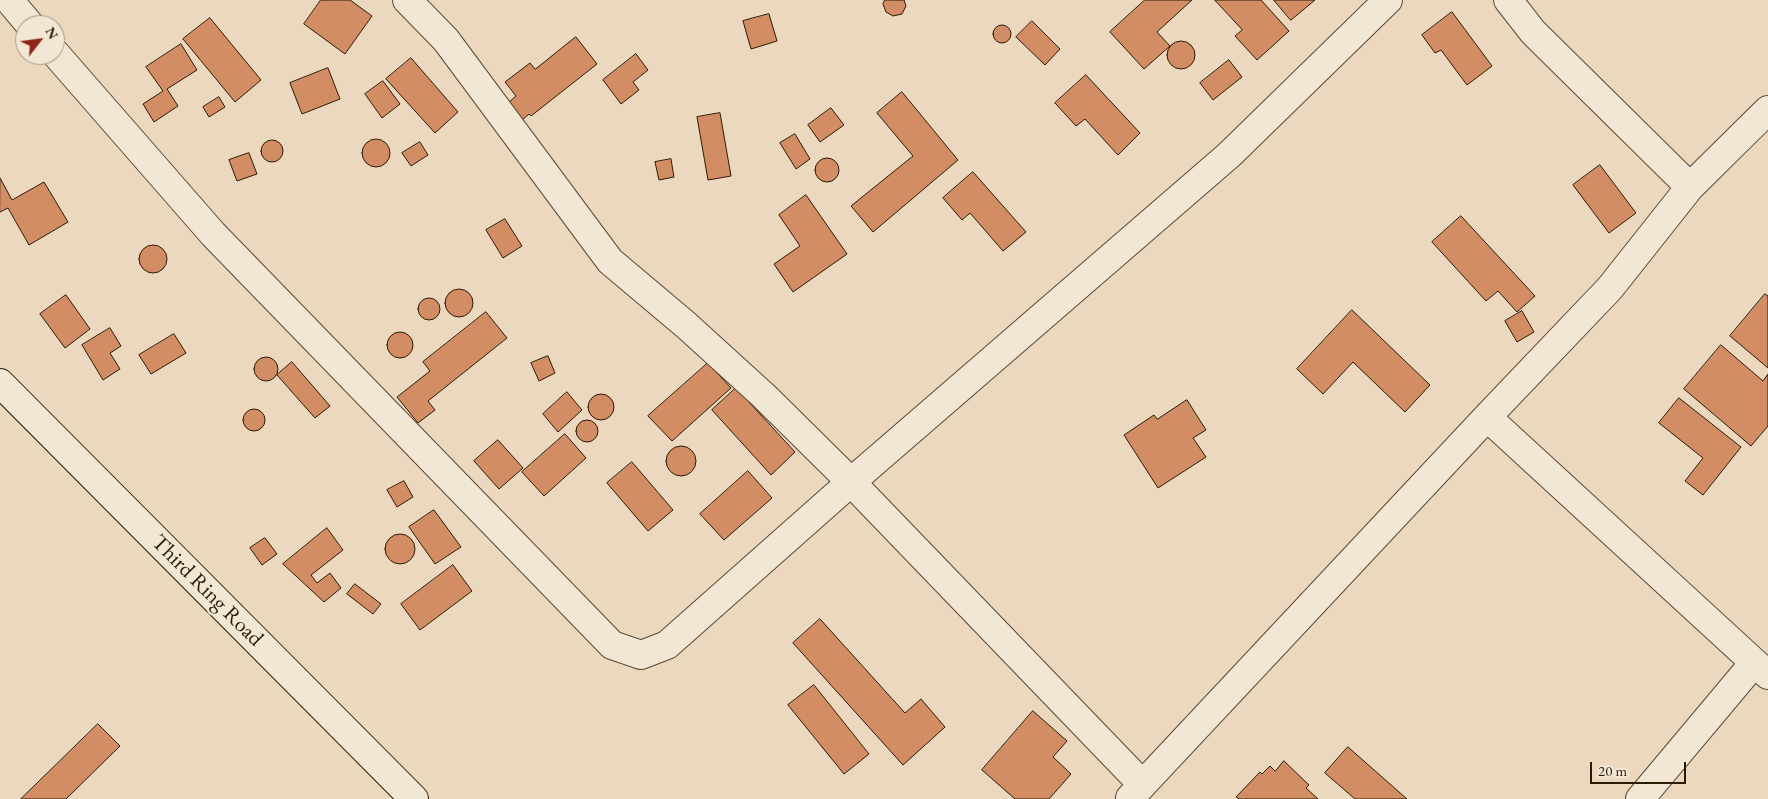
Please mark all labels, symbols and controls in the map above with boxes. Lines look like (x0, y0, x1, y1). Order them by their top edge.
north arrow (15, 15, 65, 65)
text: N (41, 24, 63, 42)
street label: Third Ring Road (146, 530, 268, 652)
scale bar (1593, 752, 1689, 784)
text: 20 m (1598, 761, 1627, 780)

